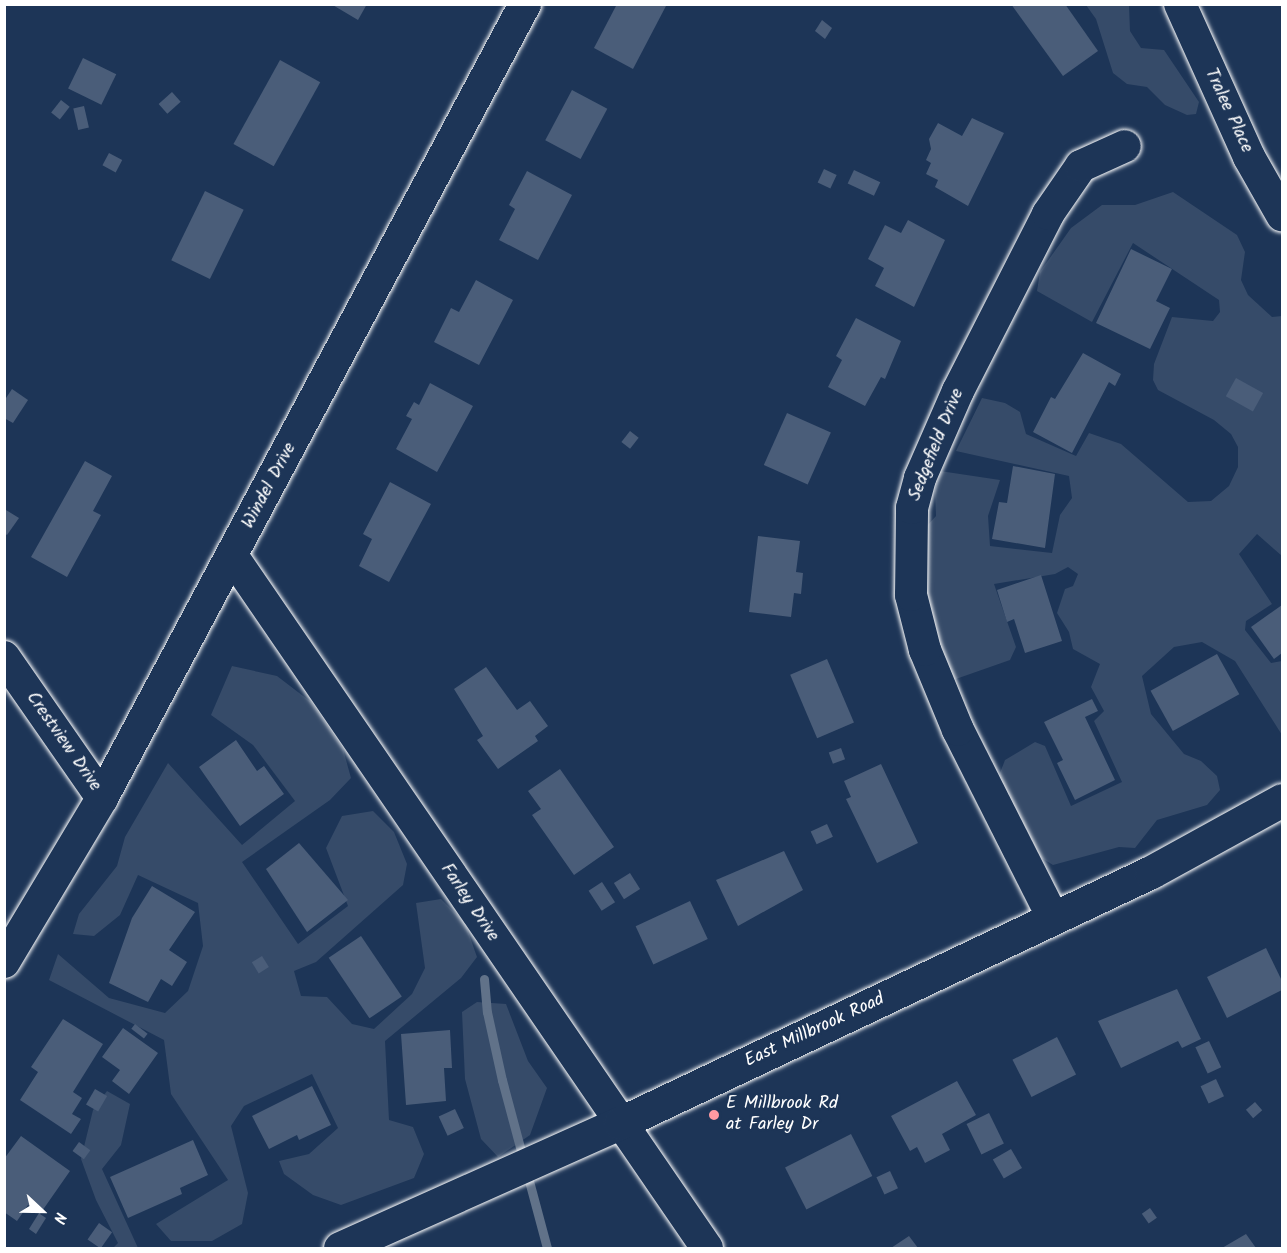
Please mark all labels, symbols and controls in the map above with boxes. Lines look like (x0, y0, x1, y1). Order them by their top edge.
street label: Tralee Place (1199, 65, 1257, 157)
street label: Sedgefield Drive (905, 386, 969, 504)
street label: Windel Drive (238, 439, 302, 533)
street label: Crestview Drive (21, 688, 105, 796)
street label: Farley Drive (435, 860, 503, 946)
street label: East Millbrook Road (742, 989, 888, 1073)
place label: E Millbrook Rd at Farley Dr (726, 1094, 838, 1136)
marker: E Millbrook Rd at Farley Dr (707, 1108, 721, 1122)
north arrow (12, 1181, 72, 1241)
text: N (46, 1209, 73, 1227)

